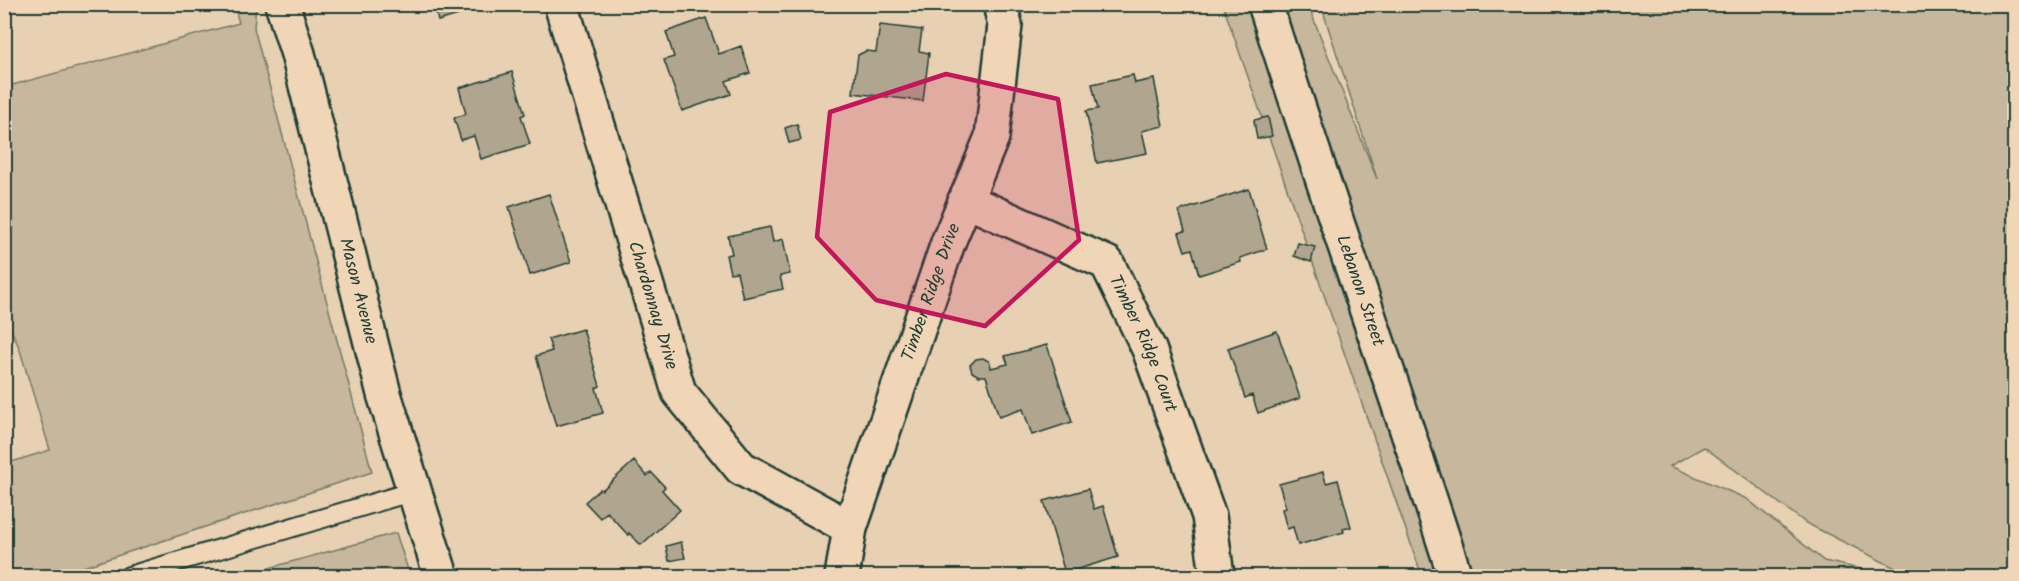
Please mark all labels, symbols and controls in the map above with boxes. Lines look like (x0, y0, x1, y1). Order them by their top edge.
street label: Timber Ridge Drive (894, 219, 969, 365)
street label: Lebanon Street (1328, 231, 1393, 351)
street label: Mason Avenue (331, 235, 385, 347)
street label: Chardonnay Drive (619, 238, 686, 373)
street label: Timber Ridge Court (1101, 270, 1186, 418)

